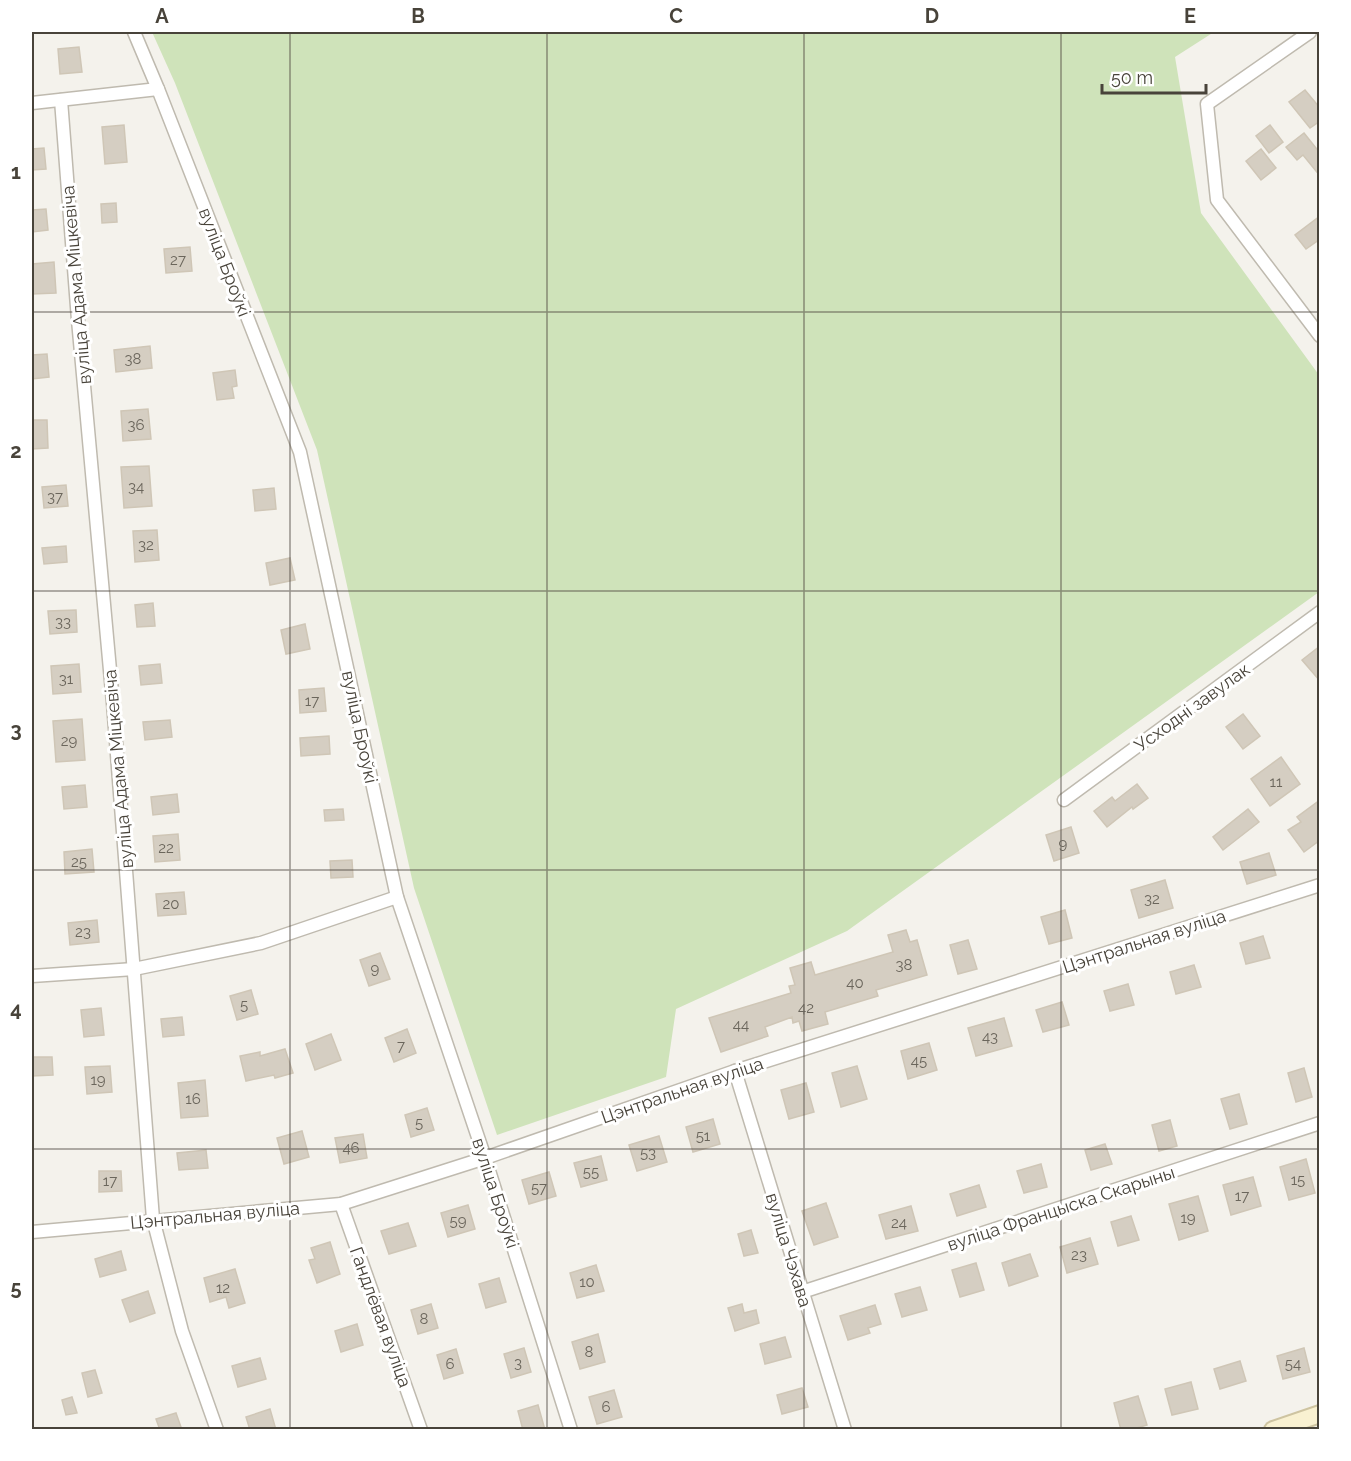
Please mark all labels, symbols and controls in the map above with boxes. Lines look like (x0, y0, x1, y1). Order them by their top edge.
text: A (155, 4, 169, 28)
text: B (411, 4, 425, 28)
text: C (669, 4, 683, 28)
text: D (925, 4, 939, 28)
text: E (1184, 4, 1196, 28)
scale bar (1102, 57, 1206, 95)
text: 50 m (1111, 67, 1153, 88)
text: 1 (11, 160, 21, 184)
street label: вуліца Адама Міцкевіча (57, 185, 95, 385)
street label: вуліца Броўкі (195, 205, 255, 319)
house number: 27 (170, 251, 186, 269)
house number: 38 (125, 350, 142, 368)
house number: 36 (127, 416, 145, 434)
text: 2 (10, 439, 22, 463)
house number: 34 (128, 478, 144, 496)
house number: 37 (47, 488, 63, 506)
house number: 32 (138, 536, 154, 554)
house number: 33 (55, 613, 71, 631)
street label: Усходні завулак (1130, 658, 1254, 756)
street label: вуліца Адама Міцкевіча (99, 669, 137, 869)
street label: вуліца Броўкі (338, 669, 382, 785)
house number: 31 (59, 670, 74, 688)
house number: 17 (305, 692, 319, 710)
text: 3 (10, 718, 22, 742)
house number: 29 (61, 732, 78, 750)
house number: 11 (1270, 773, 1283, 791)
house number: 9 (1059, 835, 1068, 853)
house number: 22 (158, 839, 174, 857)
house number: 25 (71, 853, 87, 871)
house number: 32 (1144, 890, 1160, 908)
house number: 20 (163, 895, 180, 913)
street label: Цэнтральная вуліца (1060, 905, 1228, 977)
house number: 23 (75, 923, 91, 941)
house number: 38 (896, 956, 913, 974)
house number: 9 (371, 960, 380, 978)
house number: 40 (846, 974, 864, 992)
house number: 5 (240, 996, 248, 1014)
text: 4 (10, 997, 22, 1021)
house number: 42 (798, 999, 814, 1017)
house number: 44 (733, 1016, 749, 1034)
house number: 43 (982, 1028, 998, 1046)
house number: 7 (397, 1037, 405, 1055)
street label: Цэнтральная вуліца (598, 1052, 766, 1128)
house number: 45 (911, 1052, 927, 1070)
house number: 19 (90, 1071, 106, 1089)
house number: 16 (185, 1090, 201, 1108)
house number: 5 (415, 1114, 423, 1132)
house number: 51 (696, 1127, 711, 1145)
street label: вуліца Броўкі (468, 1135, 524, 1251)
house number: 46 (342, 1139, 360, 1157)
house number: 53 (640, 1144, 656, 1162)
street label: вуліца Францыска Скарыны (945, 1161, 1177, 1255)
house number: 55 (583, 1163, 599, 1181)
house number: 15 (1291, 1171, 1305, 1189)
house number: 17 (103, 1172, 117, 1190)
house number: 57 (531, 1179, 547, 1197)
house number: 17 (1235, 1187, 1249, 1205)
street label: вуліца Чэхава (762, 1190, 816, 1310)
street label: Цэнтральная вуліца (129, 1197, 301, 1233)
house number: 19 (1180, 1209, 1196, 1227)
house number: 59 (450, 1212, 467, 1230)
house number: 24 (891, 1214, 907, 1232)
street label: Гандлёвая вуліца (346, 1244, 416, 1390)
house number: 23 (1071, 1246, 1087, 1264)
house number: 10 (579, 1273, 595, 1291)
text: 5 (10, 1276, 22, 1300)
house number: 12 (216, 1279, 230, 1297)
house number: 8 (420, 1310, 429, 1328)
house number: 8 (585, 1343, 594, 1361)
house number: 3 (514, 1354, 522, 1372)
house number: 6 (445, 1355, 455, 1373)
house number: 54 (1285, 1355, 1301, 1373)
house number: 6 (601, 1398, 611, 1416)

